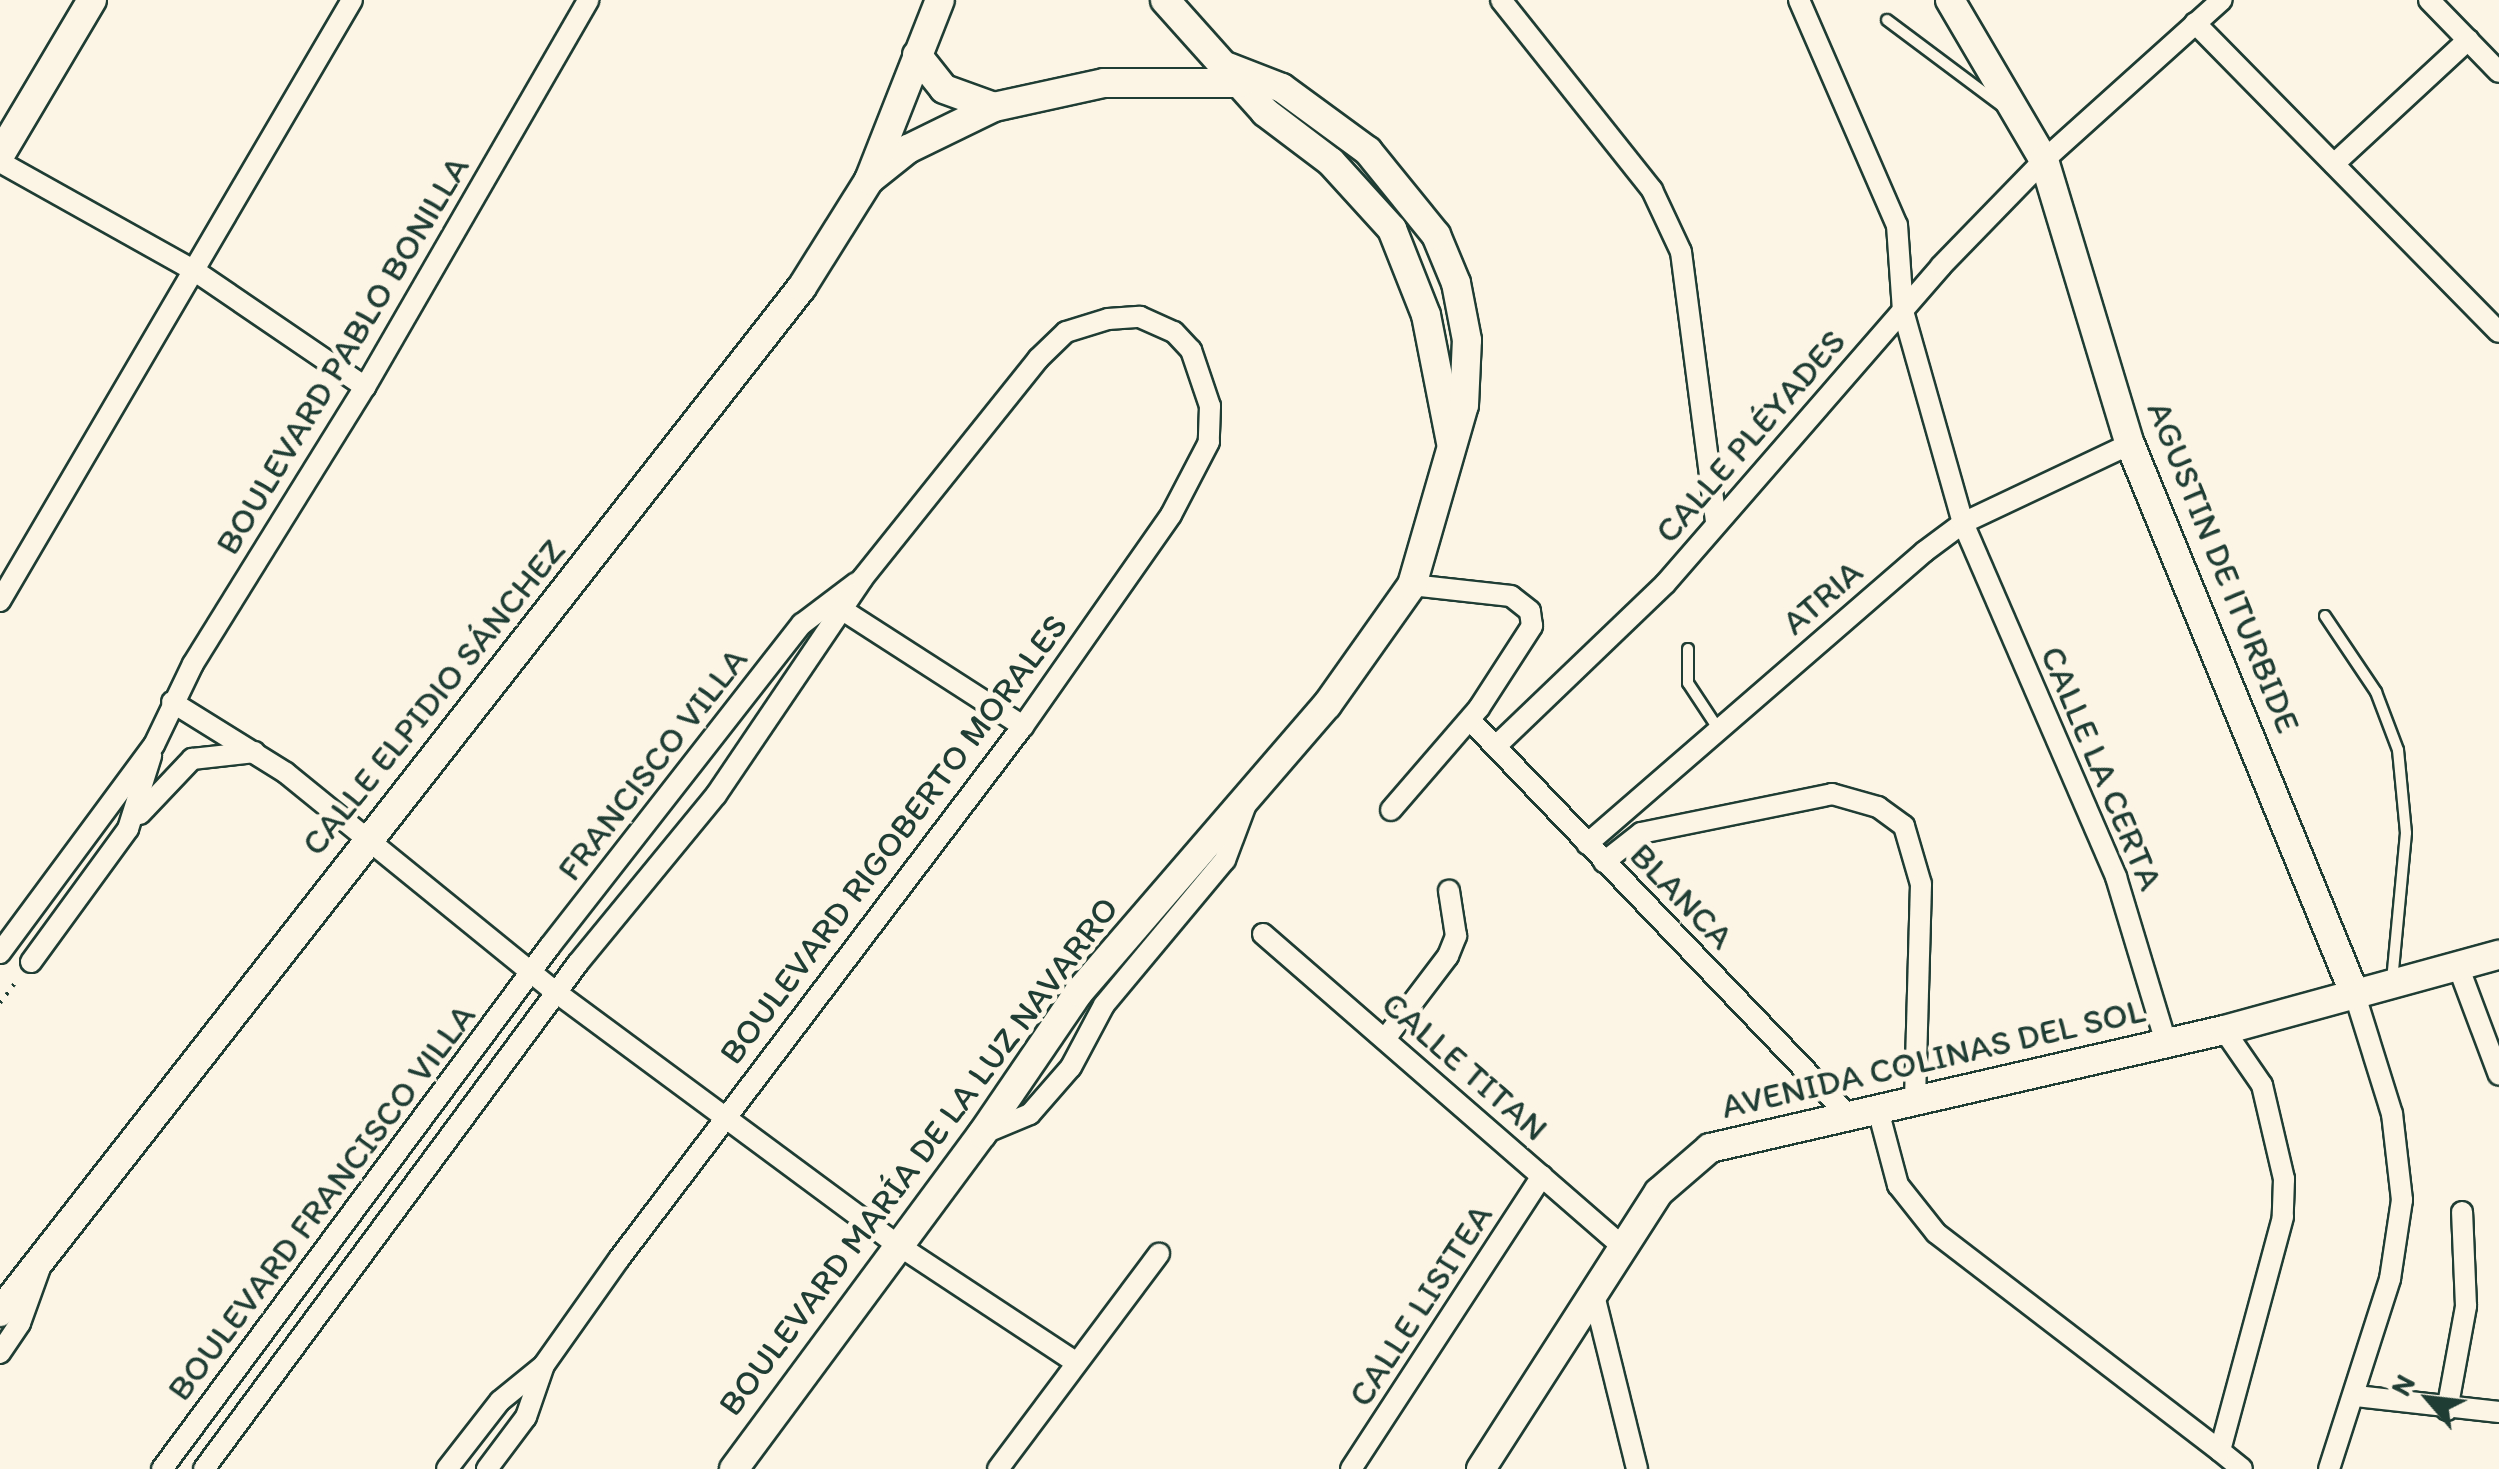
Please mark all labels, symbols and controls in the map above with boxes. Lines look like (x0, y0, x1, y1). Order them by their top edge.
street label: BOULEVARD PABLO BONILLA (207, 149, 477, 561)
street label: CALLE PLÉYADES (1646, 321, 1854, 551)
street label: AGUSTIN DE ITURBIDE (2137, 392, 2311, 742)
street label: CALLE ELPIDIO SÁNCHEZ (292, 530, 574, 864)
street label: ATRIA (1773, 551, 1871, 643)
street label: BOULEVARD RIGOBERTO MORALES (709, 604, 1077, 1074)
street label: FRANCISCO VILLA (548, 639, 756, 889)
street label: CALLE LA CERTA (2032, 640, 2172, 896)
street label: BLANCA (1621, 834, 1743, 958)
street label: BOULEVARD MARÍA DE LA LUZ NAVARRO (709, 888, 1127, 1424)
street label: CALLE TITAN (1373, 983, 1557, 1149)
street label: AVENIDA COLINAS DEL SOL (1719, 989, 2147, 1127)
street label: BOULEVARD FRANCISCO VILLA (158, 995, 484, 1409)
street label: CALLE LISITEA (1340, 1198, 1500, 1412)
north arrow (2379, 1349, 2479, 1449)
text: N (2383, 1369, 2422, 1401)

